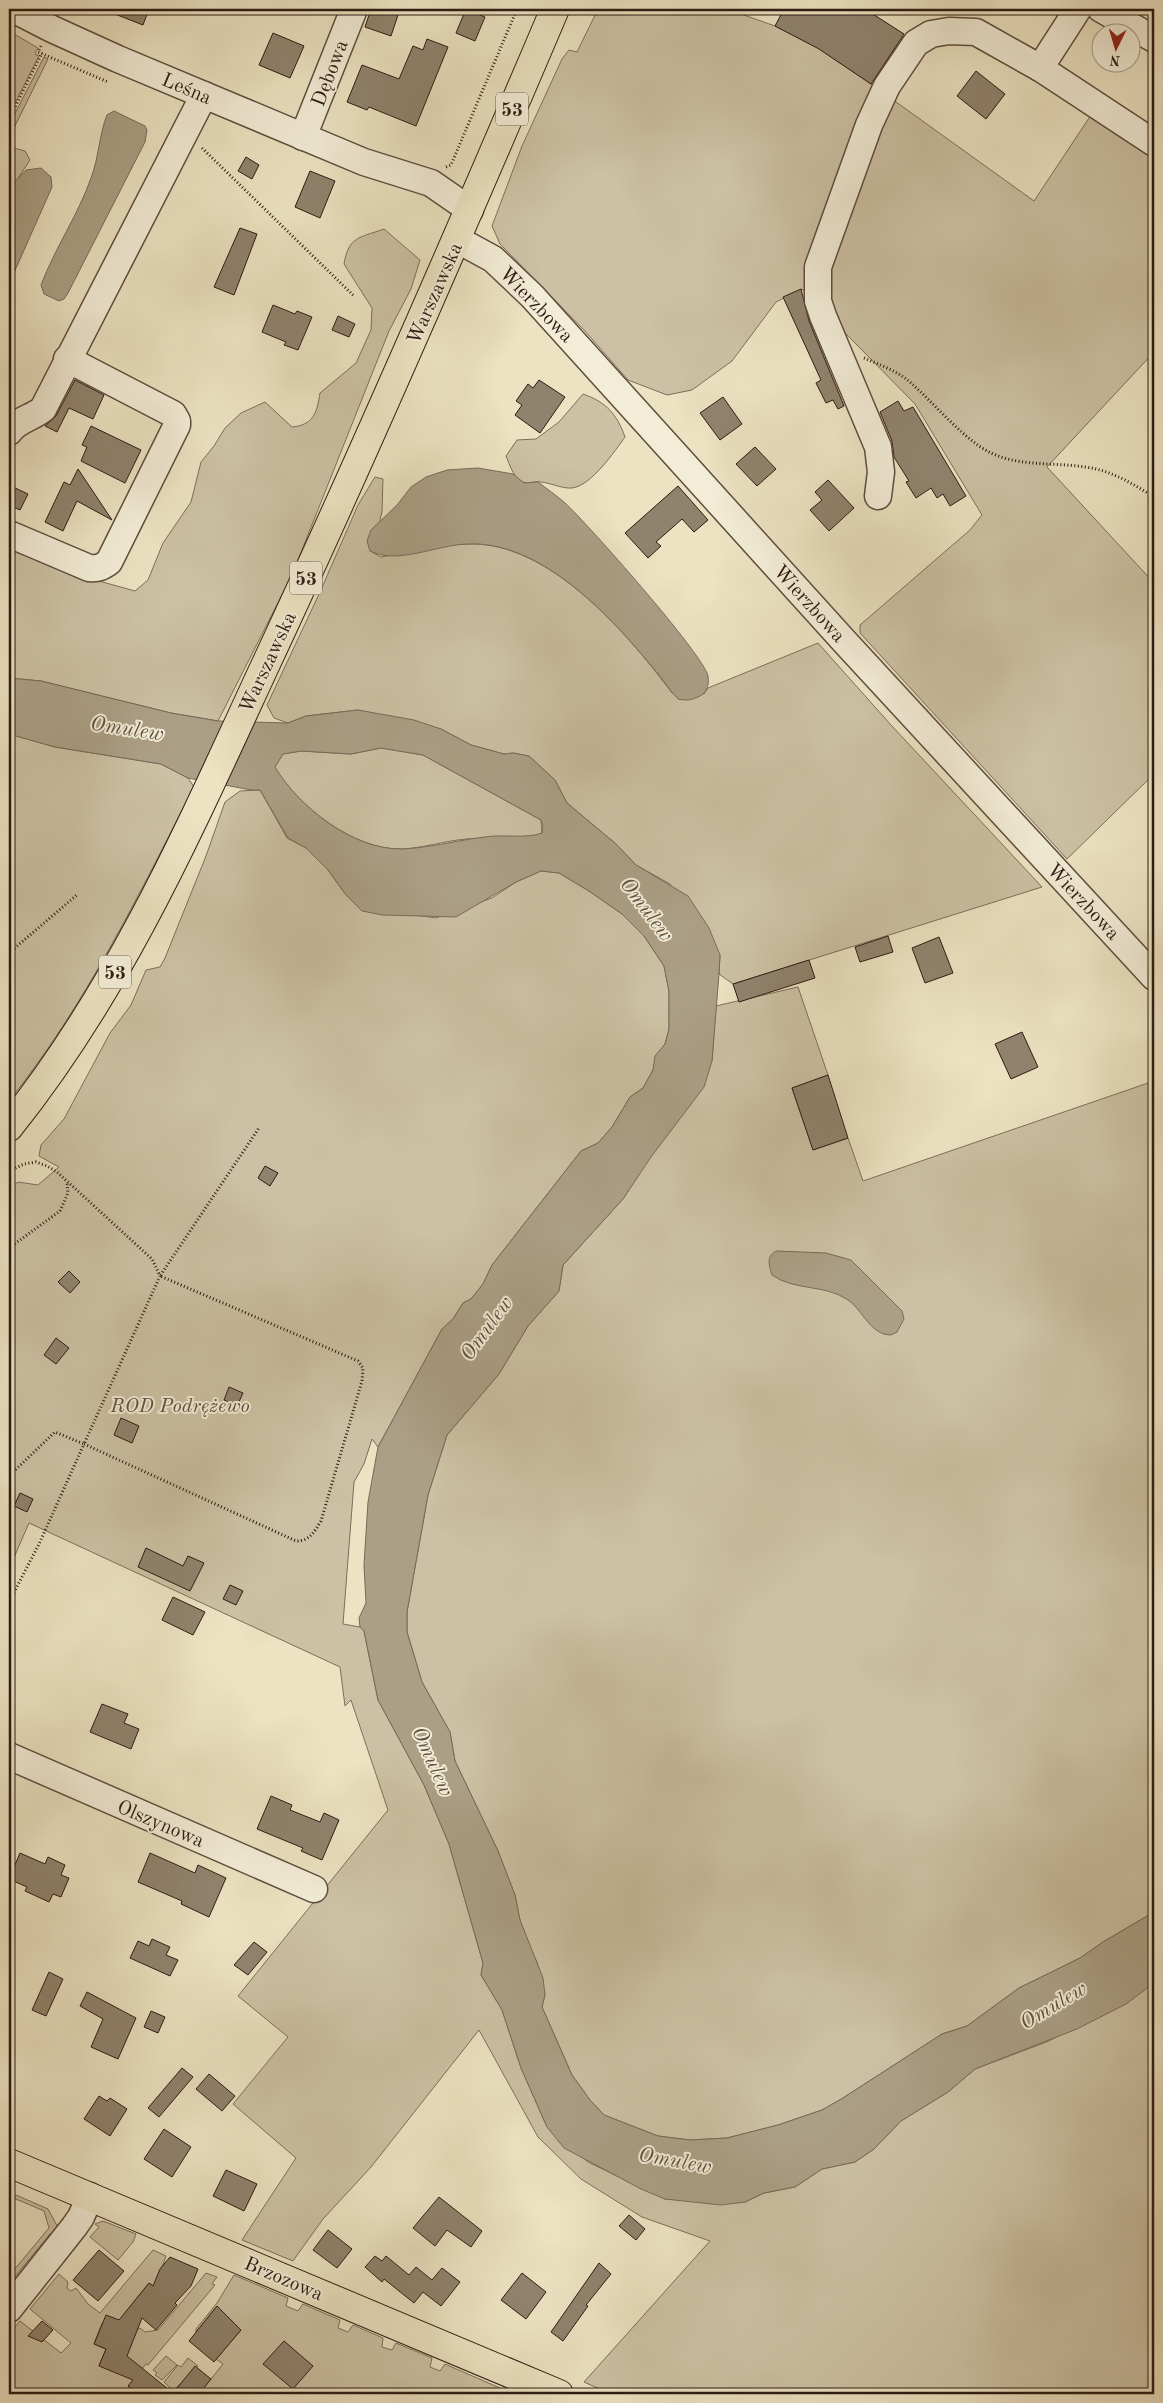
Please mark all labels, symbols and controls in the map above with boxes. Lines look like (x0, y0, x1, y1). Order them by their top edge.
north arrow (1090, 22, 1140, 72)
street label: Dębowa (309, 38, 353, 110)
text: N (1109, 52, 1121, 67)
street label: Leśna (158, 70, 214, 109)
road number: 53 (496, 92, 528, 126)
street label: Warszawska (404, 240, 467, 348)
street label: Wierzbowa (495, 264, 576, 347)
road number: 53 (290, 562, 322, 594)
street label: Wierzbowa (769, 562, 848, 647)
street label: Warszawska (237, 609, 301, 717)
water label: Omulew (89, 713, 165, 746)
street label: Wierzbowa (1042, 860, 1123, 945)
water label: Omulew (615, 874, 676, 946)
road number: 53 (99, 956, 131, 989)
water label: Omulew (457, 1293, 517, 1365)
park label: ROD Podrężewo (109, 1397, 250, 1417)
water label: Omulew (407, 1724, 456, 1799)
street label: Olszynowa (114, 1798, 207, 1852)
water label: Omulew (1017, 1978, 1091, 2034)
water label: Omulew (637, 2145, 713, 2178)
street label: Brzozowa (241, 2254, 326, 2305)

